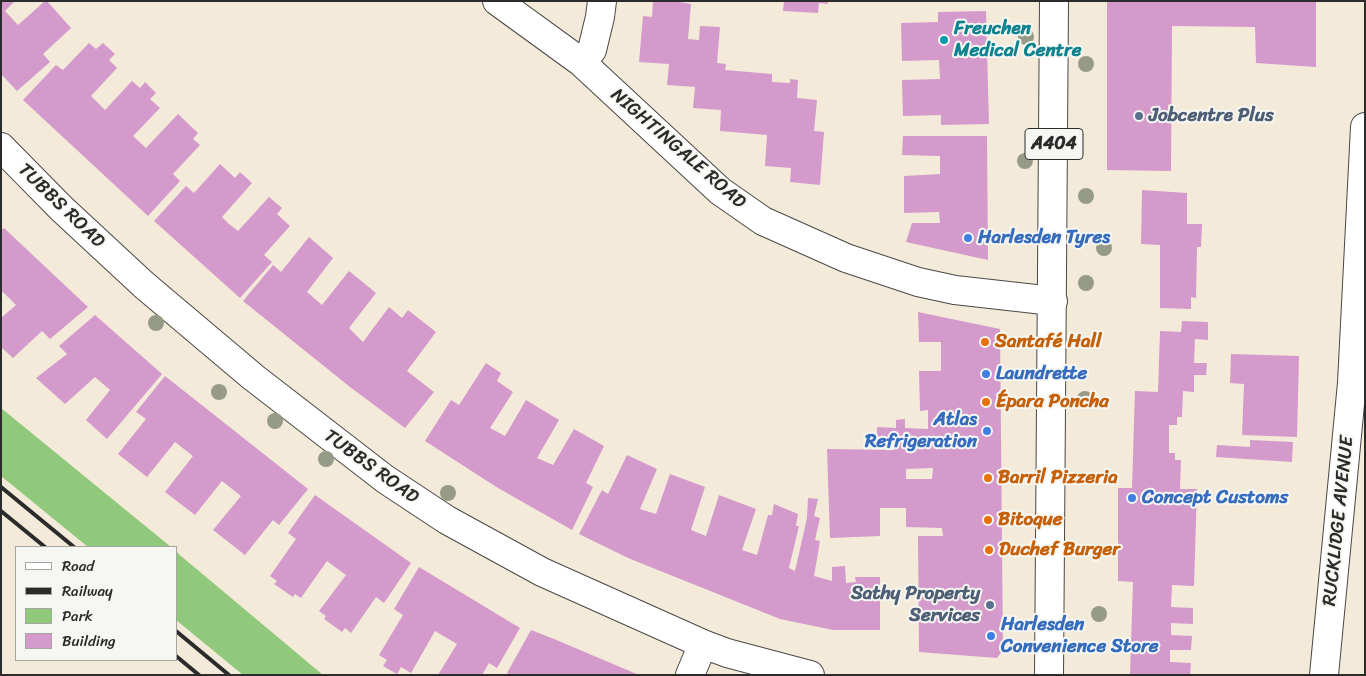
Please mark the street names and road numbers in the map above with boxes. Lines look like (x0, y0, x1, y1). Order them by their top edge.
street label: NIGHTINGALE ROAD (606, 84, 750, 214)
road number: A404 (1025, 128, 1083, 160)
street label: TUBBS ROAD (13, 159, 109, 253)
street label: TUBBS ROAD (319, 425, 423, 509)
street label: RUCKLIDGE AVENUE (1319, 435, 1359, 607)

